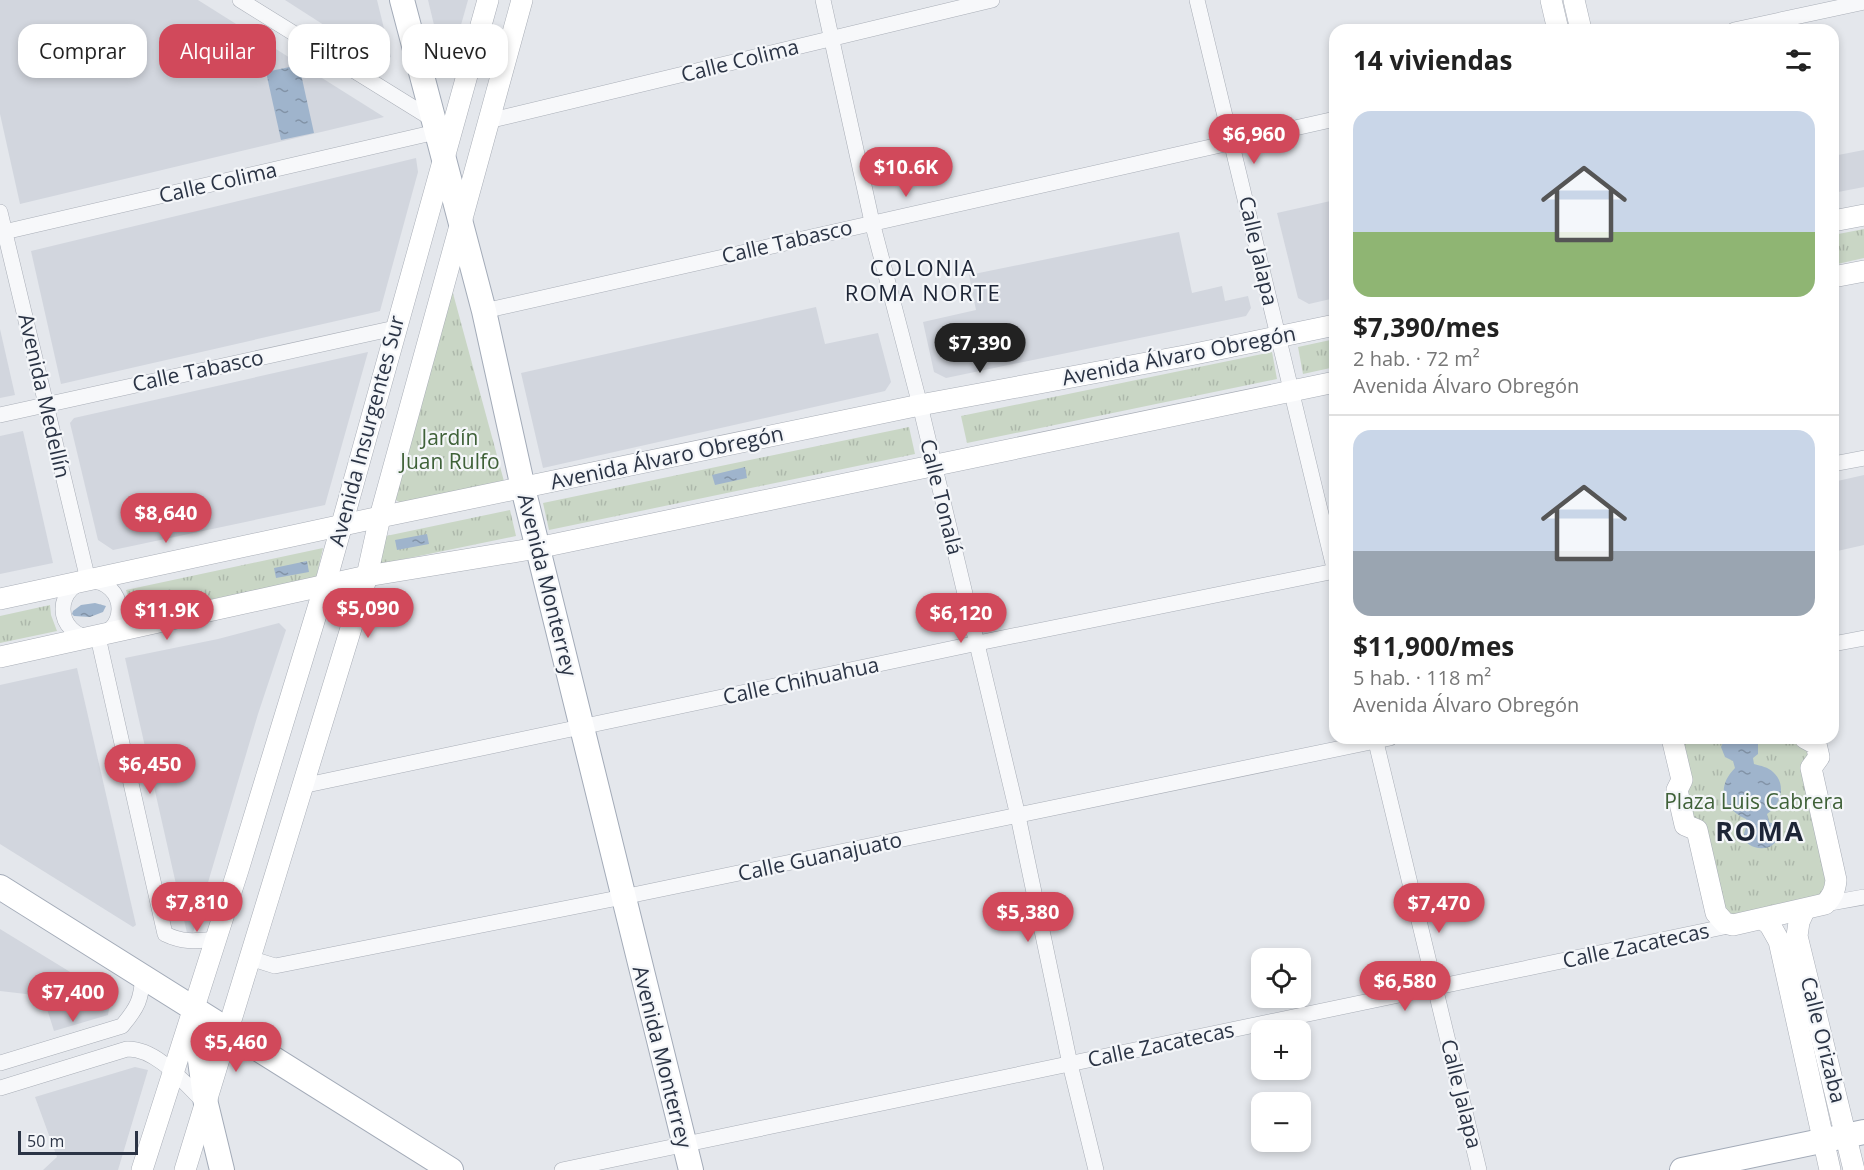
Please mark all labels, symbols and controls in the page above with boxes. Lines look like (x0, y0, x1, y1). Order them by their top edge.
chip: Comprar (18, 24, 147, 78)
chip: Alquilar (159, 24, 276, 78)
chip: Filtros (288, 24, 390, 78)
chip: Nuevo (402, 24, 508, 78)
street label: Calle Colima (678, 32, 802, 88)
text: 14 viviendas (1353, 42, 1512, 78)
icon: filters (1782, 44, 1815, 77)
pin: $6,960 (1205, 114, 1303, 165)
text: $6,960 (1223, 120, 1285, 147)
pin: $10.6K (857, 147, 955, 198)
icon: home (1530, 150, 1638, 258)
text: $10.6K (874, 153, 938, 180)
street label: Calle Colima (156, 155, 280, 209)
street label: Calle Jalapa (1233, 193, 1285, 308)
street label: Calle Tabasco (719, 212, 855, 270)
district label: COLONIA ROMA NORTE (845, 252, 1001, 307)
text: $7,390/mes (1353, 309, 1499, 345)
street label: Avenida Medellín (12, 311, 77, 481)
street label: Avenida Insurgentes Sur (322, 312, 410, 549)
street label: Avenida Álvaro Obregón (1060, 319, 1298, 391)
pin: $7,390 (931, 323, 1029, 374)
text: $7,390 (949, 329, 1011, 356)
street label: Calle Tabasco (130, 342, 266, 398)
text: 2 hab. · 72 m² (1353, 345, 1480, 372)
text: Avenida Álvaro Obregón (1353, 372, 1579, 399)
street label: Avenida Álvaro Obregón (548, 419, 786, 495)
park label: Jardín Juan Rulfo (398, 423, 500, 475)
street label: Calle Tonalá (914, 436, 970, 558)
icon: home (1530, 469, 1638, 577)
street label: Avenida Monterrey (512, 491, 584, 679)
pin: $8,640 (117, 493, 215, 544)
text: $8,640 (135, 499, 197, 526)
pin: $5,090 (319, 588, 417, 639)
pin: $11.9K (118, 590, 216, 641)
pin: $6,120 (912, 593, 1010, 644)
text: $5,090 (337, 594, 399, 621)
text: $11.9K (135, 596, 199, 623)
text: $6,120 (930, 599, 992, 626)
text: $11,900/mes (1353, 628, 1514, 664)
street label: Calle Chihuahua (720, 650, 881, 710)
text: 5 hab. · 118 m² (1353, 664, 1491, 691)
text: Avenida Álvaro Obregón (1353, 691, 1579, 718)
pin: $6,450 (101, 744, 199, 795)
text: $6,450 (119, 750, 181, 777)
park label: Plaza Luis Cabrera (1664, 787, 1844, 815)
district label: ROMA (1715, 812, 1805, 849)
street label: Calle Guanajuato (735, 825, 904, 887)
pin: $7,810 (148, 882, 246, 933)
pin: $7,470 (1390, 883, 1488, 934)
text: $7,810 (166, 888, 228, 915)
text: $7,470 (1408, 889, 1470, 916)
pin: $5,380 (979, 892, 1077, 943)
text: $5,380 (997, 898, 1059, 925)
street label: Calle Zacatecas (1560, 916, 1712, 974)
map controls (1251, 948, 1311, 1152)
button: locate (1251, 948, 1311, 1008)
pin: $6,580 (1356, 961, 1454, 1012)
street label: Avenida Monterrey (627, 963, 699, 1151)
text: $6,580 (1374, 967, 1436, 994)
pin: $7,400 (24, 972, 122, 1023)
street label: Calle Orizaba (1795, 974, 1853, 1106)
text: $7,400 (42, 978, 104, 1005)
street label: Calle Zacatecas (1085, 1015, 1237, 1073)
button: + (1251, 1020, 1311, 1080)
pin: $5,460 (187, 1022, 285, 1073)
text: $5,460 (205, 1028, 267, 1055)
street label: Calle Jalapa (1435, 1036, 1489, 1151)
button: − (1251, 1092, 1311, 1152)
scale bar (18, 1128, 138, 1156)
text: 50 m (27, 1130, 64, 1152)

